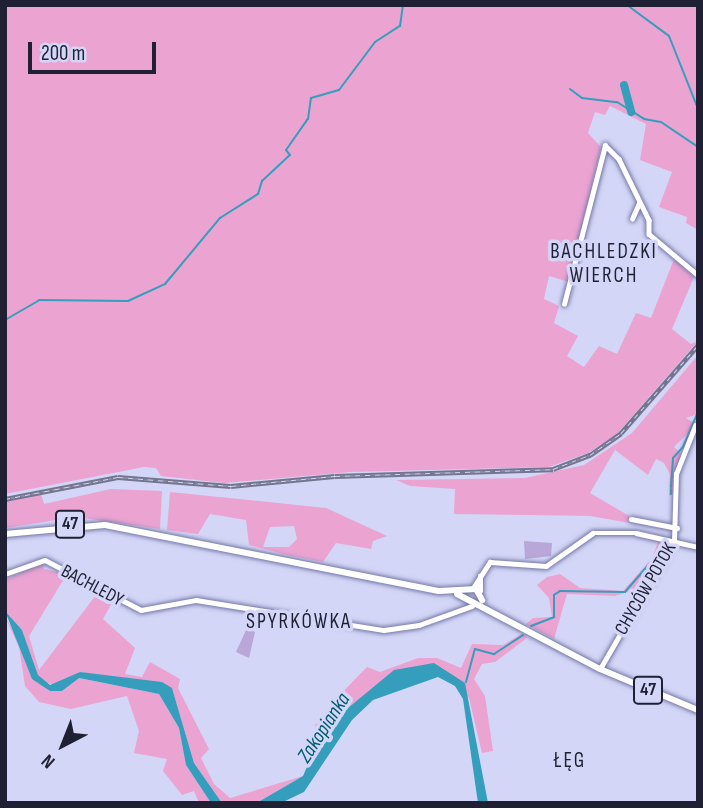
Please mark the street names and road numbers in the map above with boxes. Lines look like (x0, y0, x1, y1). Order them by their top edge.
road number: 47 (54, 510, 86, 538)
street label: CHYCÓW POTOK (610, 539, 682, 639)
street label: BACHLEDY (57, 560, 127, 612)
road number: 47 (632, 676, 664, 704)

